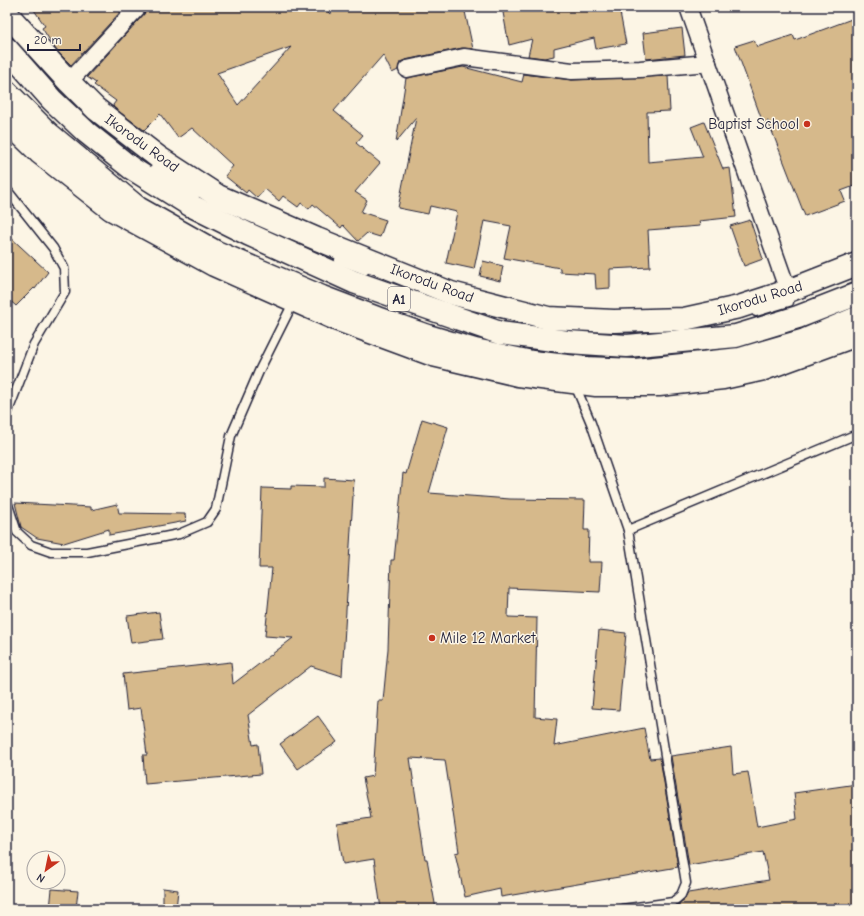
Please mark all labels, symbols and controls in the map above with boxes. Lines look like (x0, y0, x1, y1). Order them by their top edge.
scale bar (28, 26, 80, 52)
text: 20 m (34, 33, 62, 47)
street label: Ikorodu Road (101, 110, 183, 176)
place label: Baptist School (708, 115, 799, 133)
marker: Baptist School (802, 119, 812, 129)
street label: Ikorodu Road (388, 260, 476, 306)
street label: Ikorodu Road (716, 277, 804, 319)
road number: A1 (388, 287, 410, 311)
place label: Mile 12 Market (440, 629, 536, 647)
marker: Mile 12 Market (427, 633, 437, 643)
north arrow (26, 850, 66, 890)
text: N (34, 871, 47, 885)

